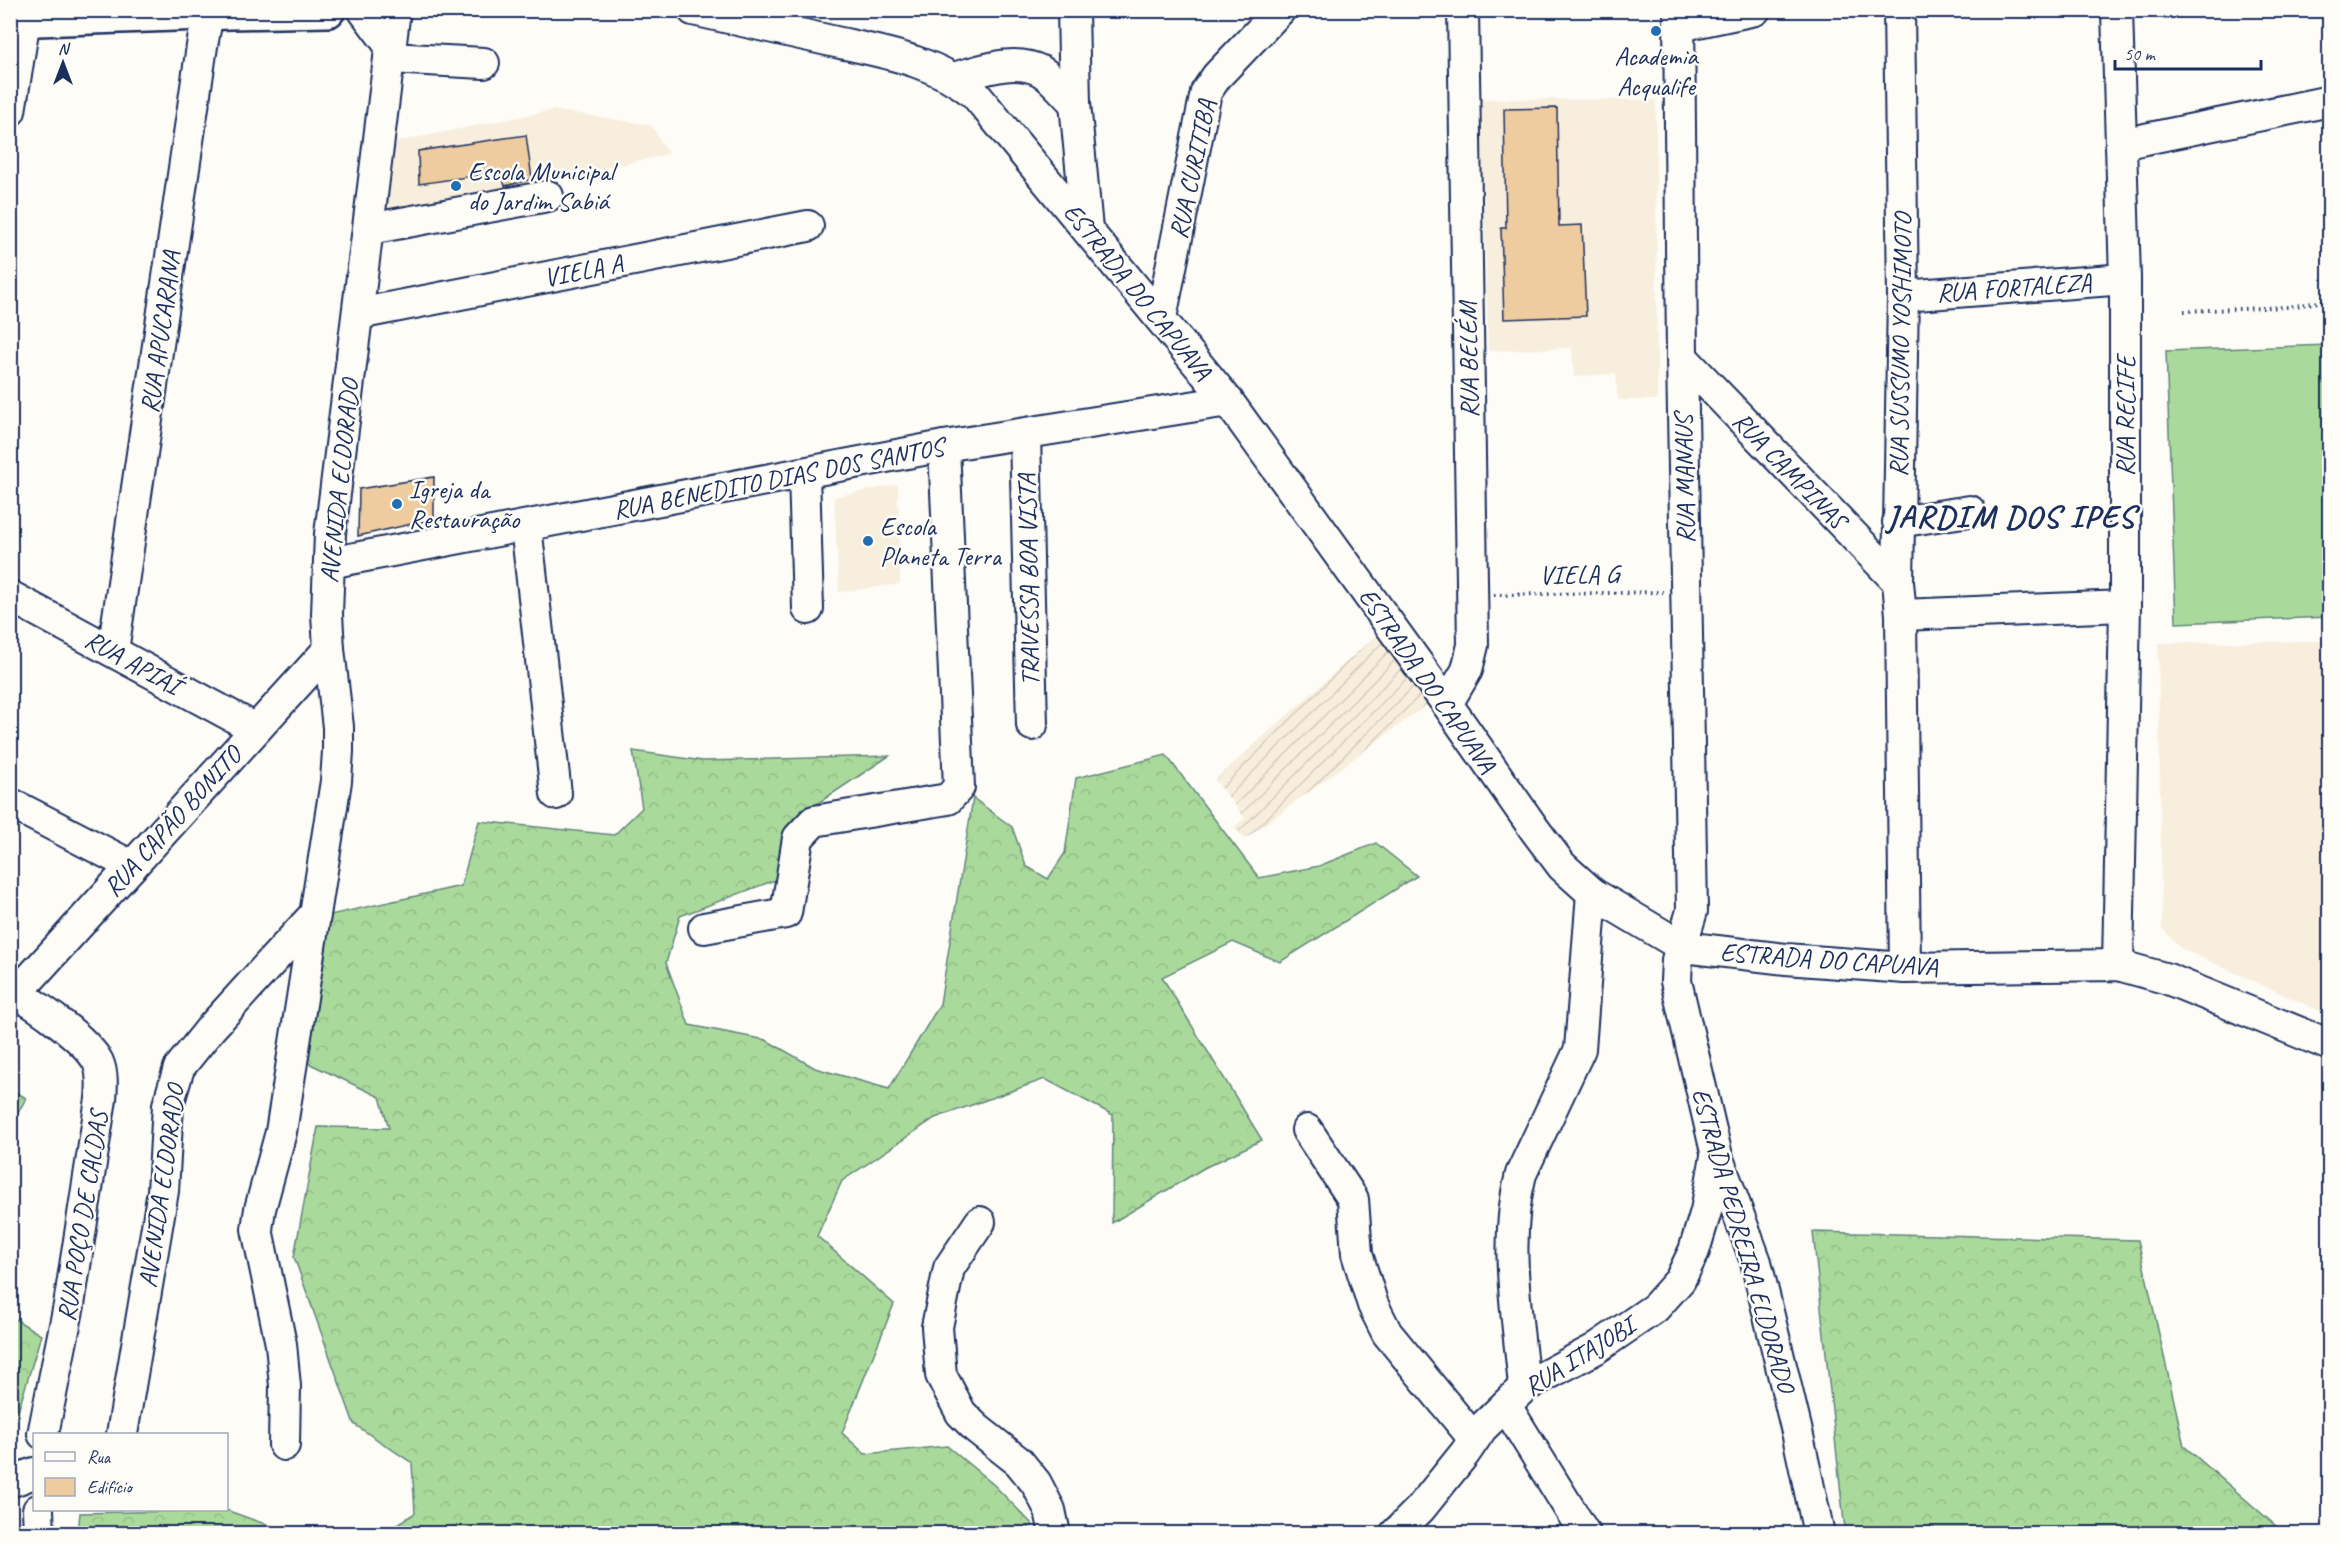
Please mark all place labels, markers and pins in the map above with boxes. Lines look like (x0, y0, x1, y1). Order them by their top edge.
marker: Academia Acqualife (1649, 24, 1663, 38)
place label: Academia Acqualife (1614, 40, 1699, 103)
place label: Escola Municipal do Jardim Sabiá (468, 155, 618, 218)
marker: Escola Municipal do Jardim Sabiá (449, 179, 463, 193)
place label: Igreja da Restauração (409, 473, 521, 536)
marker: Igreja da Restauração (390, 497, 404, 511)
place label: Escola Planeta Terra (880, 510, 1003, 573)
marker: Escola Planeta Terra (861, 534, 875, 548)

